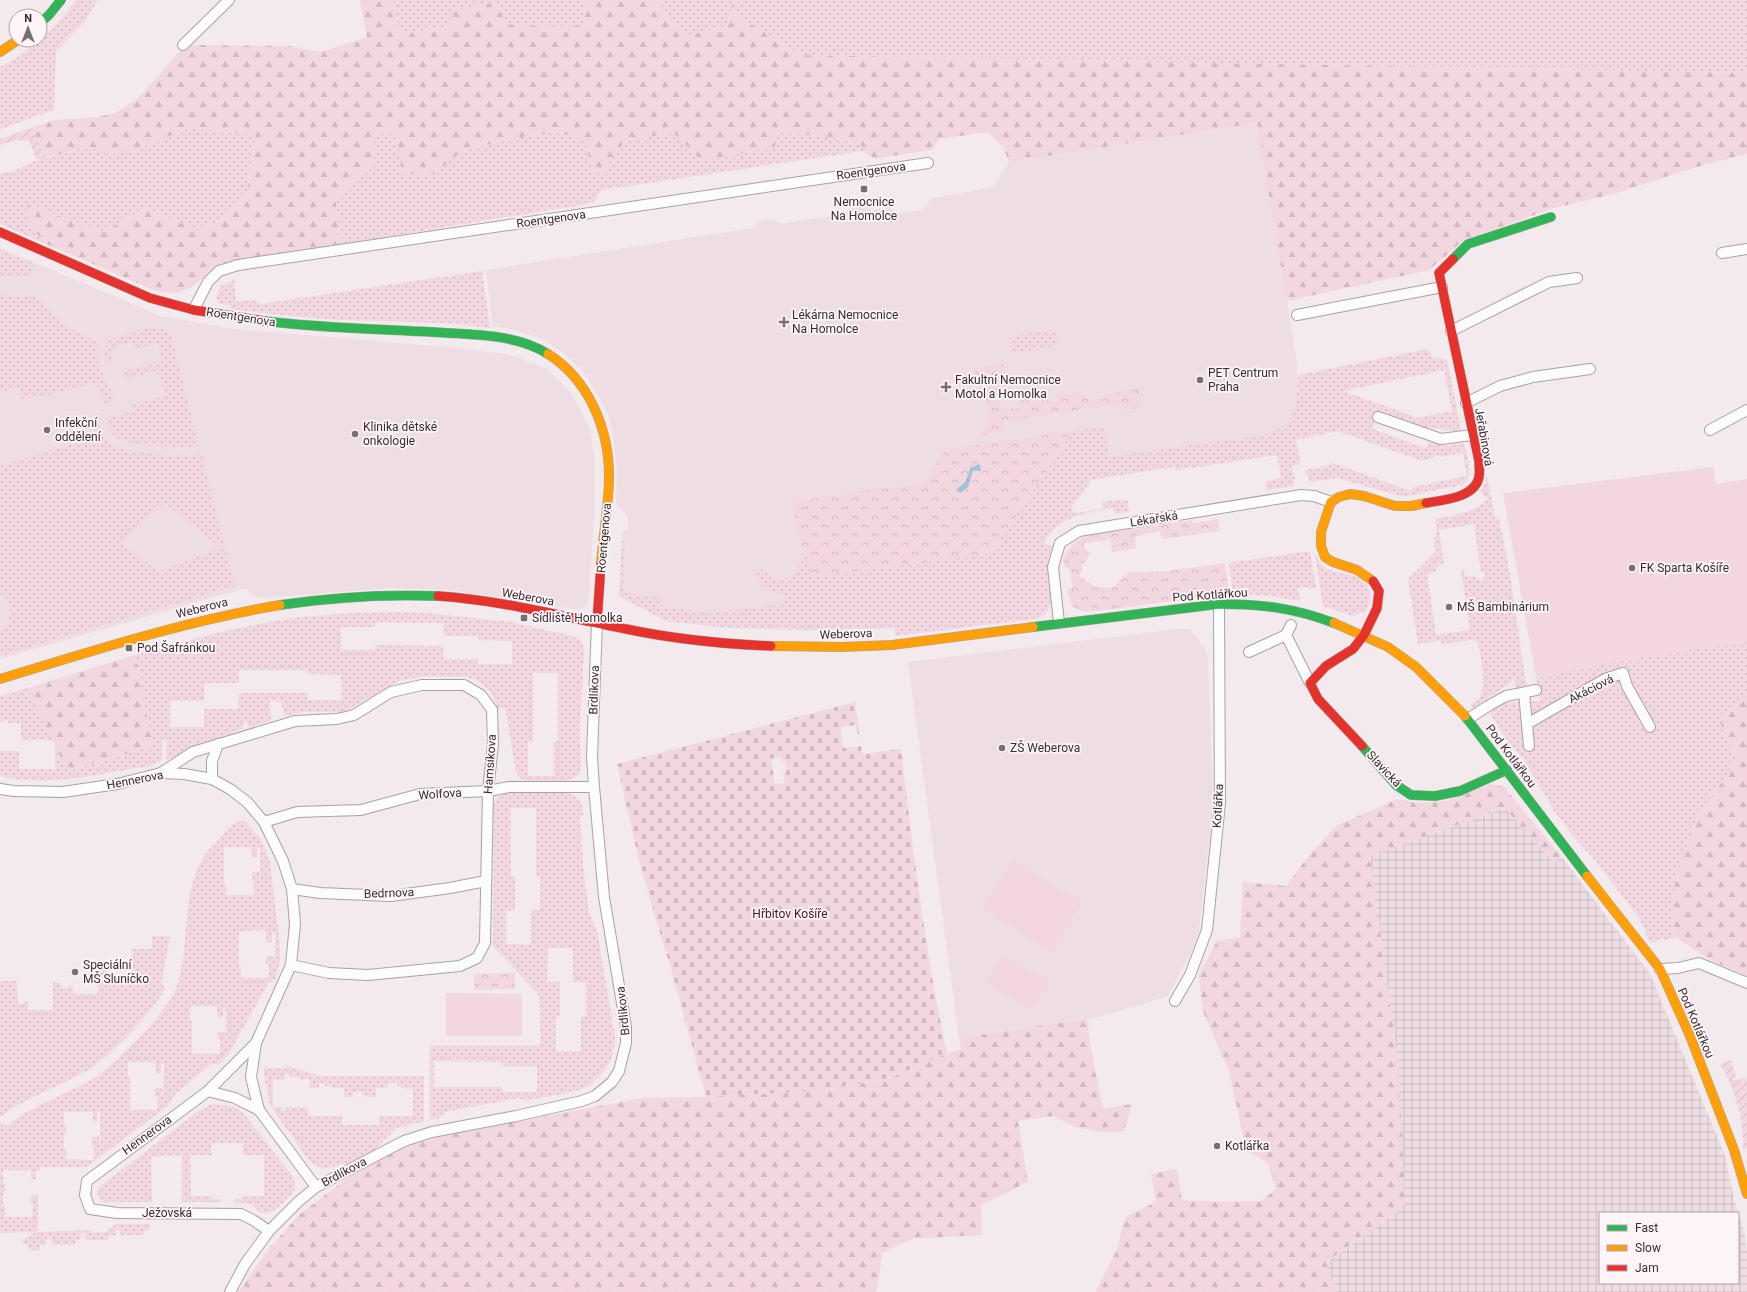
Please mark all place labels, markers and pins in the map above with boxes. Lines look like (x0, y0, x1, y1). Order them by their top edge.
marker: Nemocnice Na Homolce (859, 184, 869, 194)
place label: Nemocnice Na Homolce (831, 195, 897, 223)
place label: Lékárna Nemocnice Na Homolce (792, 308, 898, 336)
marker: Lékárna Nemocnice Na Homolce (779, 317, 789, 327)
place label: PET Centrum Praha (1208, 366, 1278, 394)
place label: Fakultní Nemocnice Motol a Homolka (955, 373, 1061, 401)
marker: PET Centrum Praha (1195, 375, 1205, 385)
marker: Fakultní Nemocnice Motol a Homolka (940, 381, 952, 393)
place label: Infekční oddělení (55, 416, 102, 444)
place label: Klinika dětské onkologie (363, 420, 437, 448)
marker: Infekční oddělení (42, 425, 52, 435)
marker: Klinika dětské onkologie (350, 429, 360, 439)
place label: FK Sparta Košíře (1640, 561, 1729, 575)
marker: FK Sparta Košíře (1627, 563, 1637, 573)
place label: MŠ Bambinárium (1457, 599, 1549, 614)
marker: MŠ Bambinárium (1444, 602, 1454, 612)
place label: Sídliště Homolka (532, 611, 622, 625)
marker: Sídliště Homolka (519, 613, 529, 623)
place label: Pod Šafránkou (137, 640, 215, 655)
marker: Pod Šafránkou (124, 643, 134, 653)
place label: ZŠ Weberova (1010, 740, 1080, 755)
marker: ZŠ Weberova (997, 743, 1007, 753)
place label: Speciální MŠ Sluníčko (83, 958, 149, 986)
marker: Speciální MŠ Sluníčko (70, 967, 80, 977)
place label: Kotlářka (1225, 1139, 1269, 1153)
marker: Kotlářka (1212, 1141, 1222, 1151)

